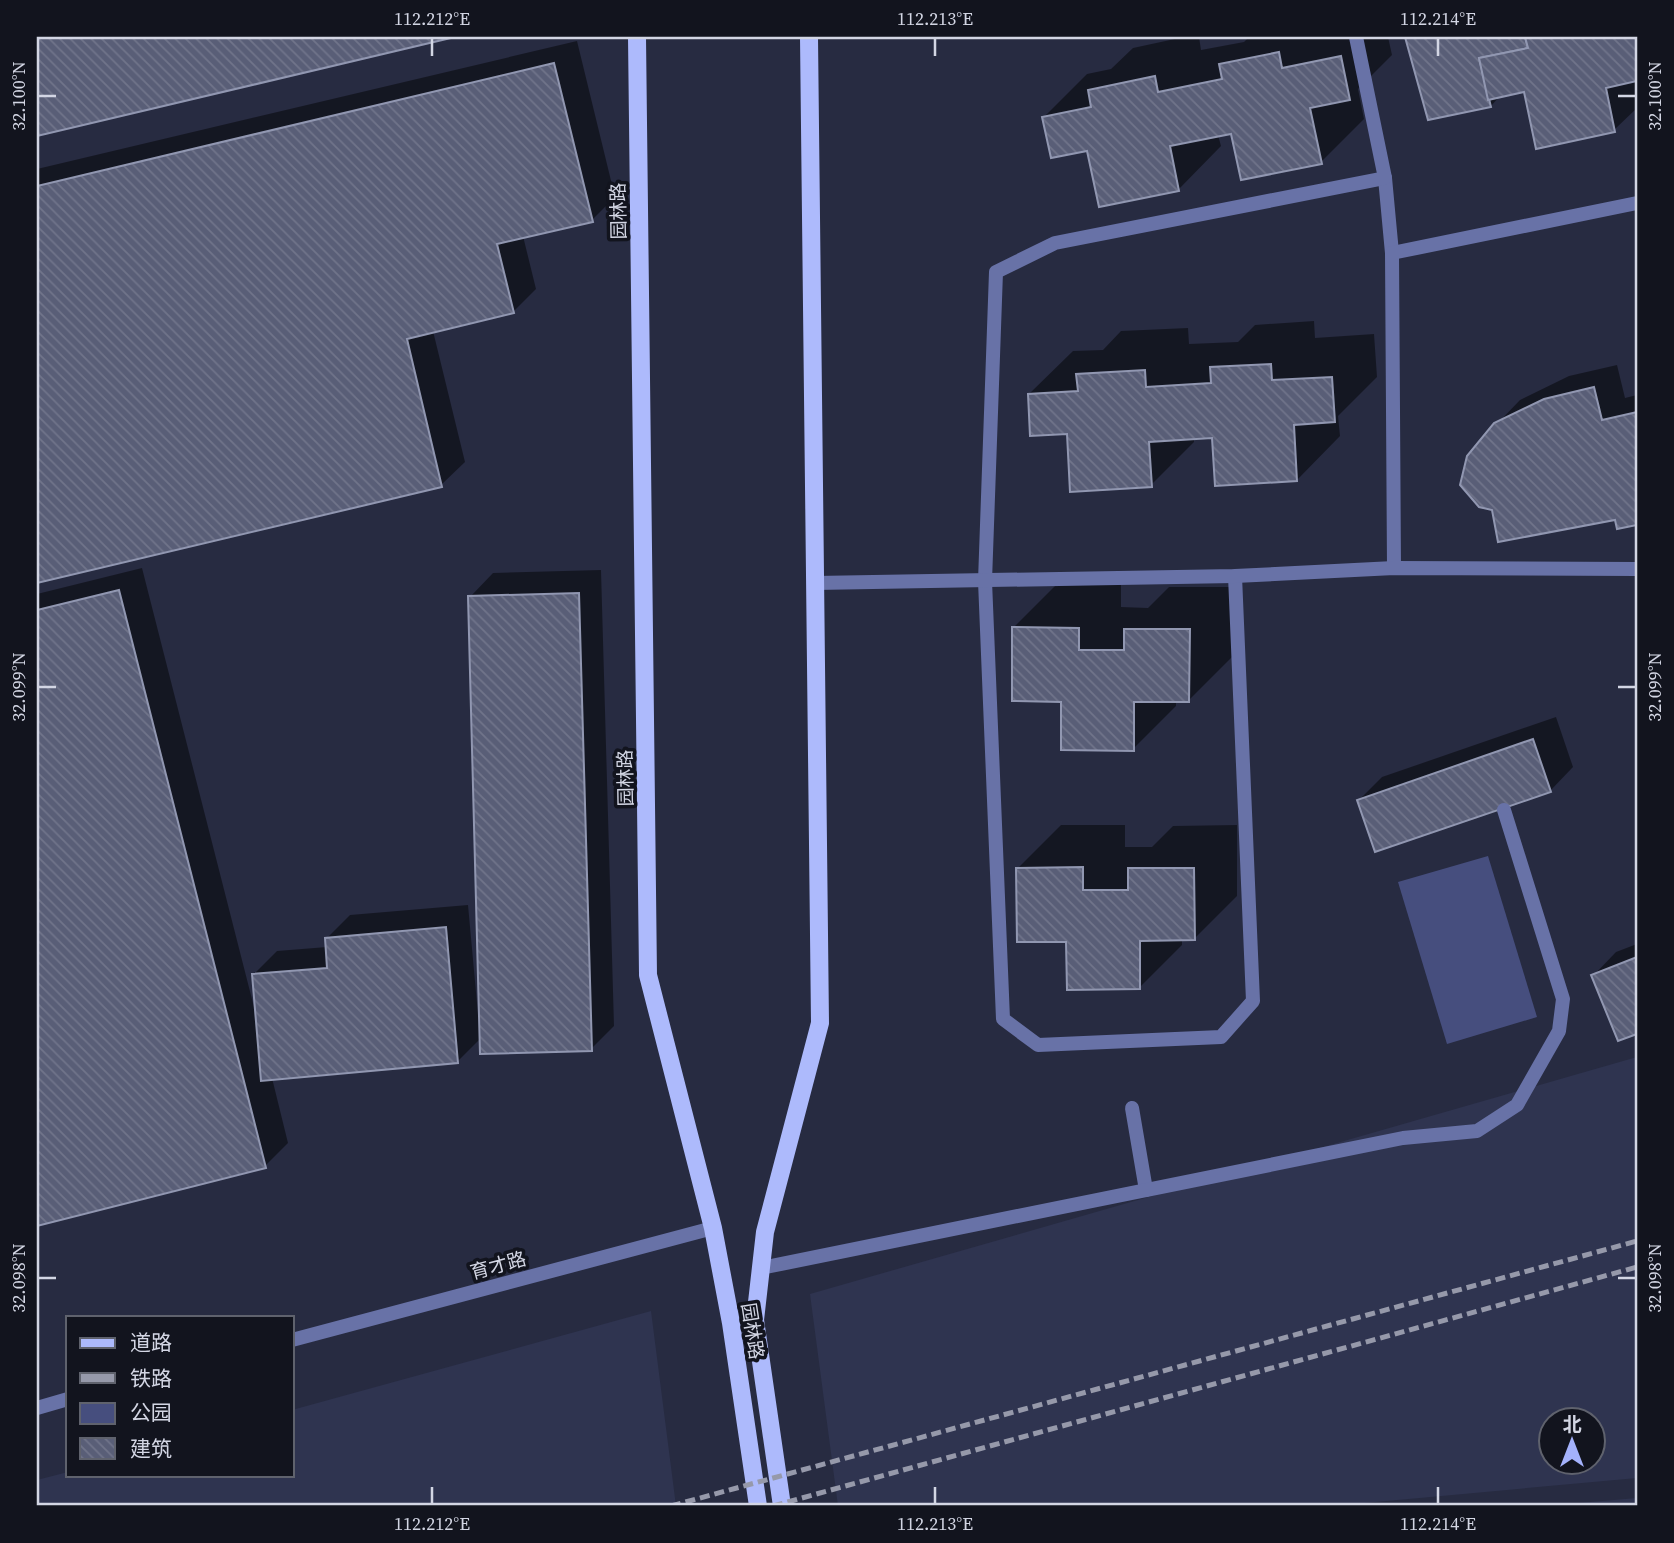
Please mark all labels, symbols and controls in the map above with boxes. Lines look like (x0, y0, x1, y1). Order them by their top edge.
text: 112.212°E (394, 6, 470, 31)
text: 112.213°E (897, 6, 973, 31)
text: 112.214°E (1400, 6, 1476, 31)
text: 32.100°N (6, 61, 31, 131)
text: 32.100°N (1642, 61, 1667, 131)
street label: 园林路 (605, 182, 631, 240)
text: 32.099°N (6, 652, 31, 722)
text: 32.099°N (1642, 652, 1667, 722)
street label: 园林路 (612, 749, 638, 807)
text: 32.098°N (6, 1243, 31, 1313)
text: 32.098°N (1642, 1243, 1667, 1313)
street label: 育才路 (467, 1245, 529, 1285)
street label: 园林路 (736, 1301, 770, 1361)
legend (66, 1316, 294, 1476)
text: 道路 (130, 1328, 172, 1357)
text: 铁路 (130, 1364, 172, 1393)
text: 公园 (130, 1398, 172, 1427)
north arrow (1538, 1406, 1608, 1476)
text: 北 (1562, 1411, 1582, 1437)
text: 建筑 (130, 1434, 172, 1463)
text: 112.212°E (394, 1511, 470, 1536)
text: 112.213°E (897, 1511, 973, 1536)
text: 112.214°E (1400, 1511, 1476, 1536)

